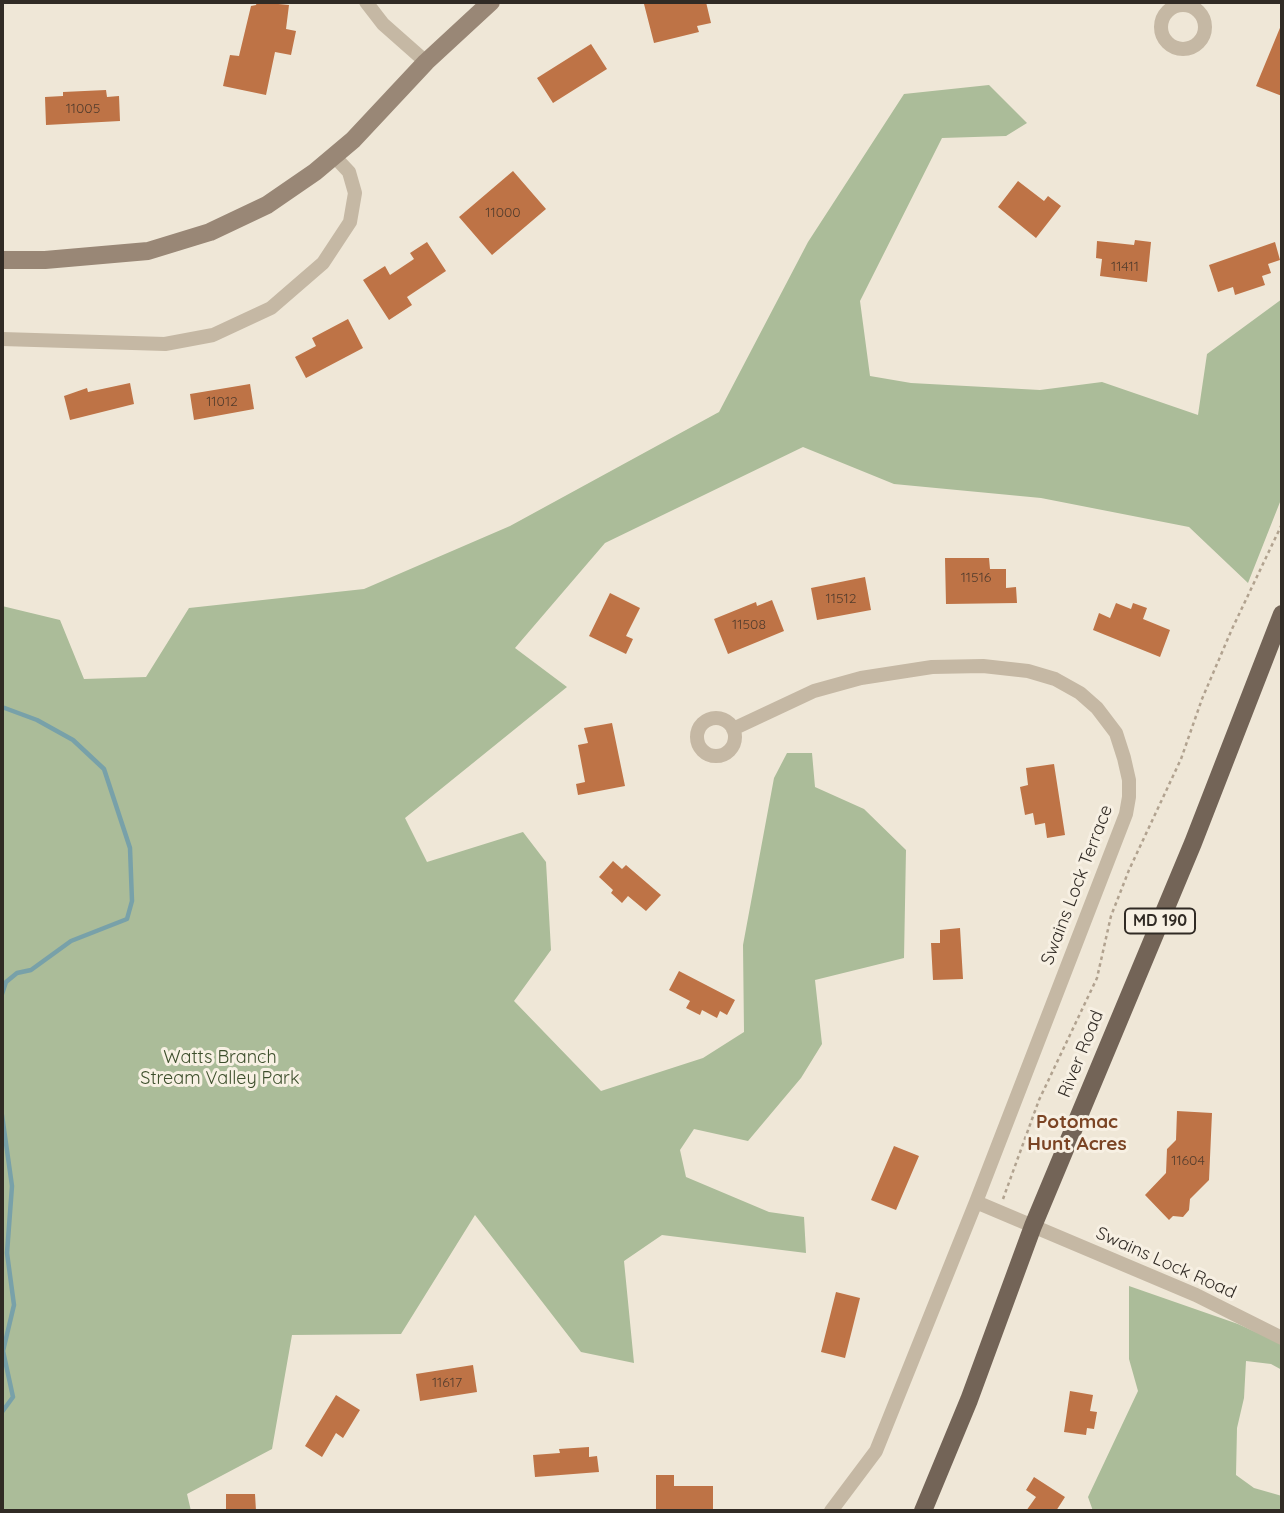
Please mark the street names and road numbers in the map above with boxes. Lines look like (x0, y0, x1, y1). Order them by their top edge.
street label: Swains Lock Terrace (1037, 802, 1117, 968)
road number: MD 190 (1125, 909, 1195, 934)
street label: River Road (1054, 1007, 1108, 1101)
street label: Swains Lock Road (1093, 1222, 1239, 1304)

